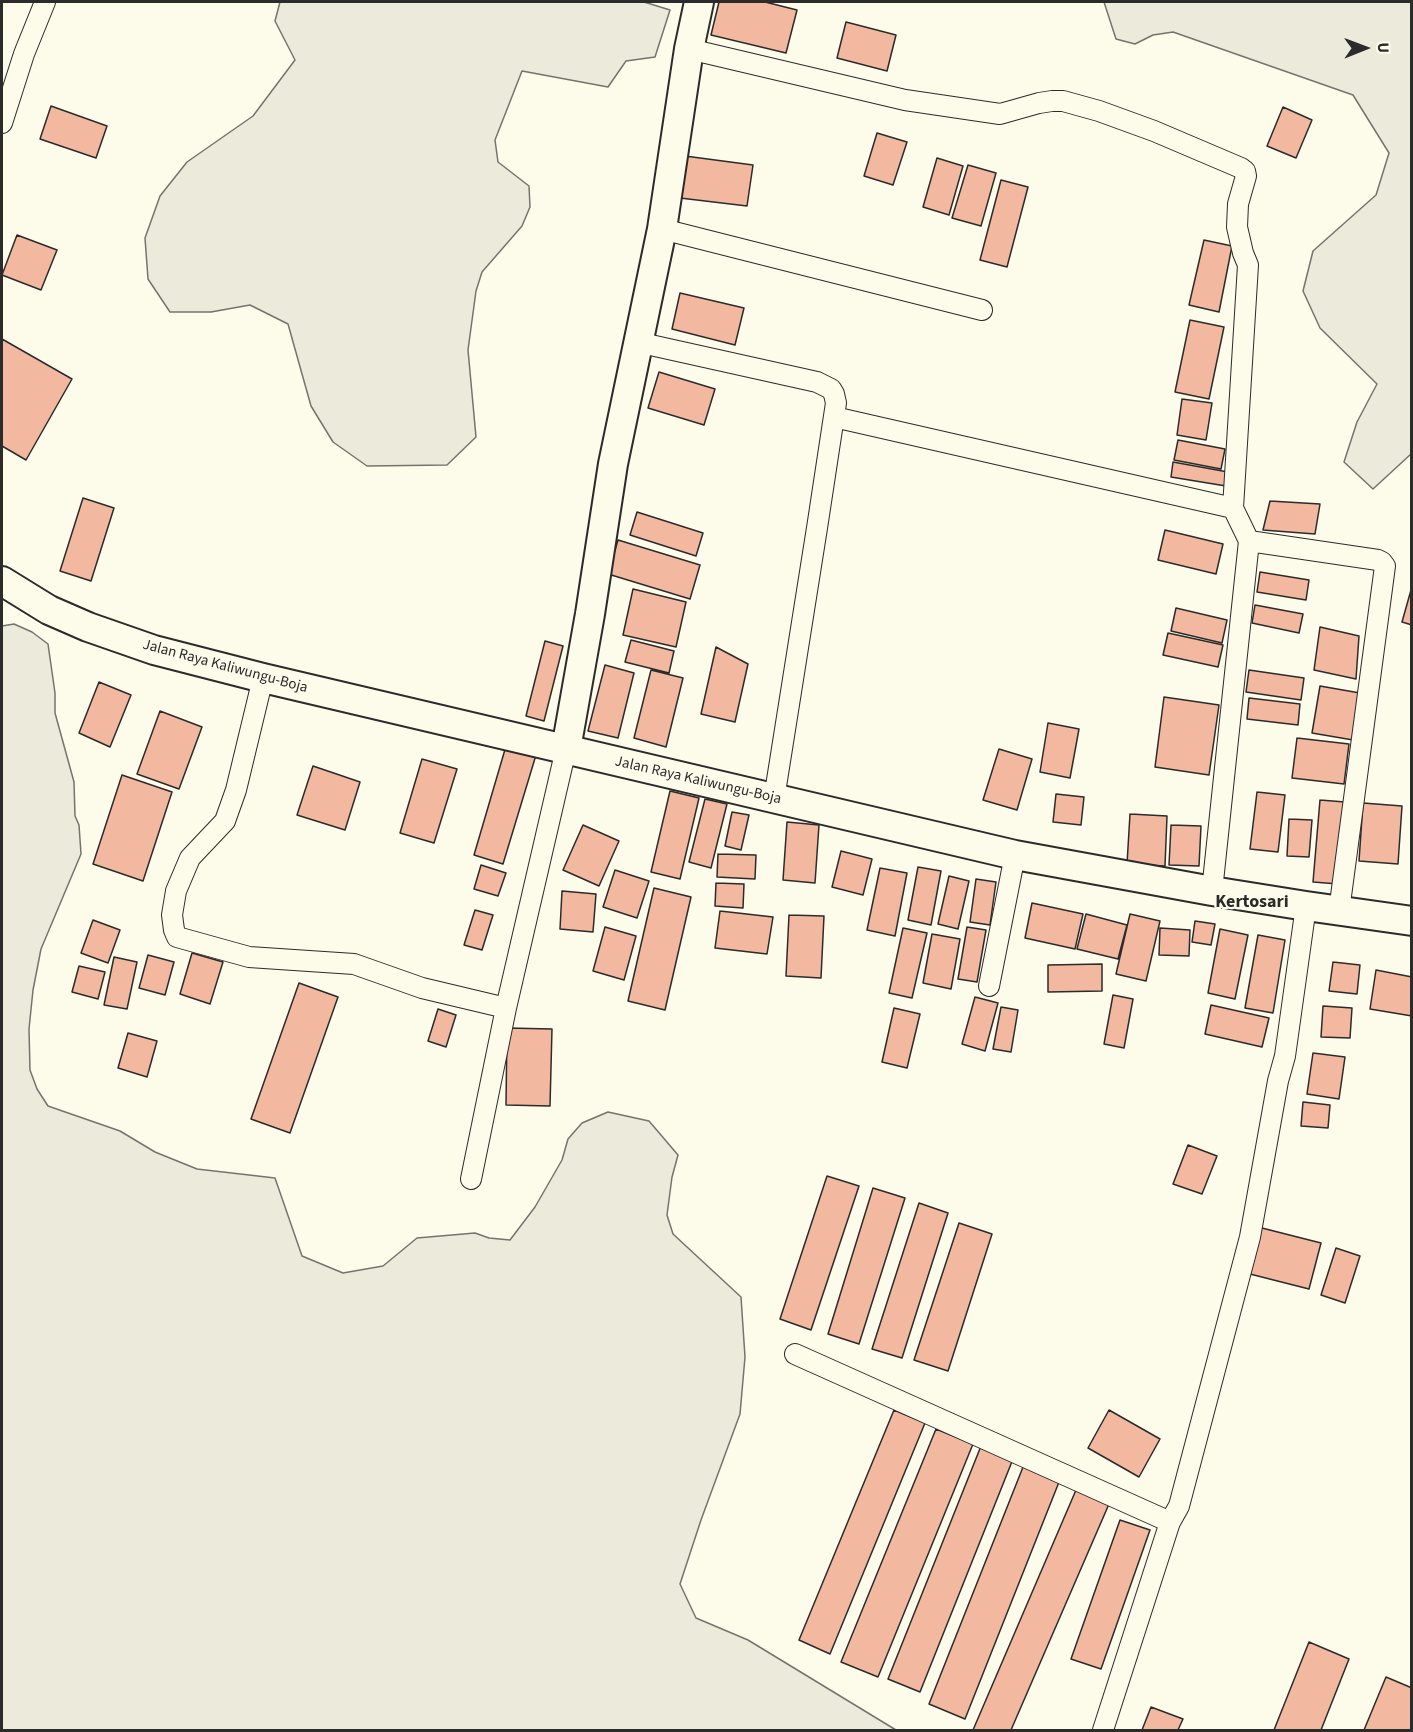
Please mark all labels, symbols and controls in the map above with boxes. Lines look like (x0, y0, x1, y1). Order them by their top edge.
north arrow (1335, 18, 1395, 78)
text: U (1372, 42, 1394, 53)
street label: Jalan Raya Kaliwungu-Boja (140, 636, 310, 698)
street label: Jalan Raya Kaliwungu-Boja (613, 753, 783, 809)
district label: Kertosari (1215, 892, 1289, 914)

